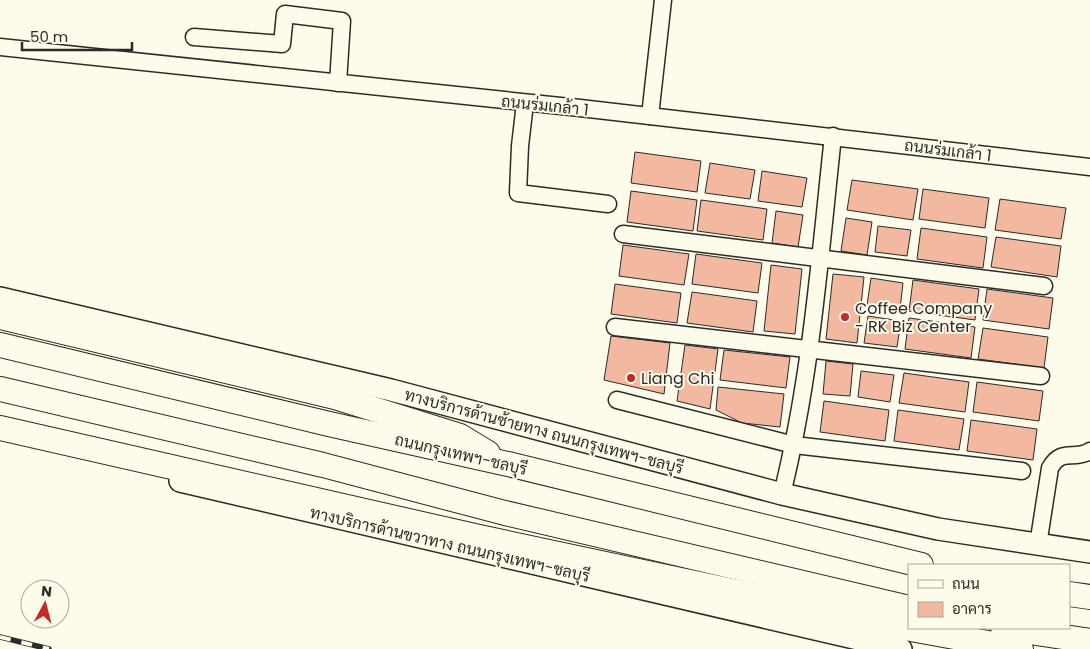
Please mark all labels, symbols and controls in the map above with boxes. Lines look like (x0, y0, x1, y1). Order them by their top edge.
scale bar (22, 20, 132, 52)
text: 50 m (30, 26, 68, 47)
street label: ถนนร่มเกล้า 1 (500, 89, 590, 122)
street label: ถนนร่มเกล้า 1 (903, 134, 993, 167)
place label: Coffee Company - RK Biz Center (855, 297, 992, 338)
marker: Coffee Company - RK Biz Center (839, 311, 851, 323)
place label: Liang Chi (641, 367, 715, 390)
marker: Liang Chi (625, 372, 637, 384)
street label: ทางบริการด้านซ้ายทาง ถนนกรุงเทพฯ-ชลบุรี (403, 384, 685, 478)
street label: ถนนกรุงเทพฯ-ชลบุรี (393, 429, 529, 479)
street label: ทางบริการด้านขวาทาง ถนนกรุงเทพฯ-ชลบุรี (308, 501, 592, 588)
legend (908, 564, 1070, 629)
text: ถนน (952, 573, 980, 594)
north arrow (20, 579, 70, 629)
text: N (40, 581, 53, 602)
text: อาคาร (952, 598, 992, 619)

